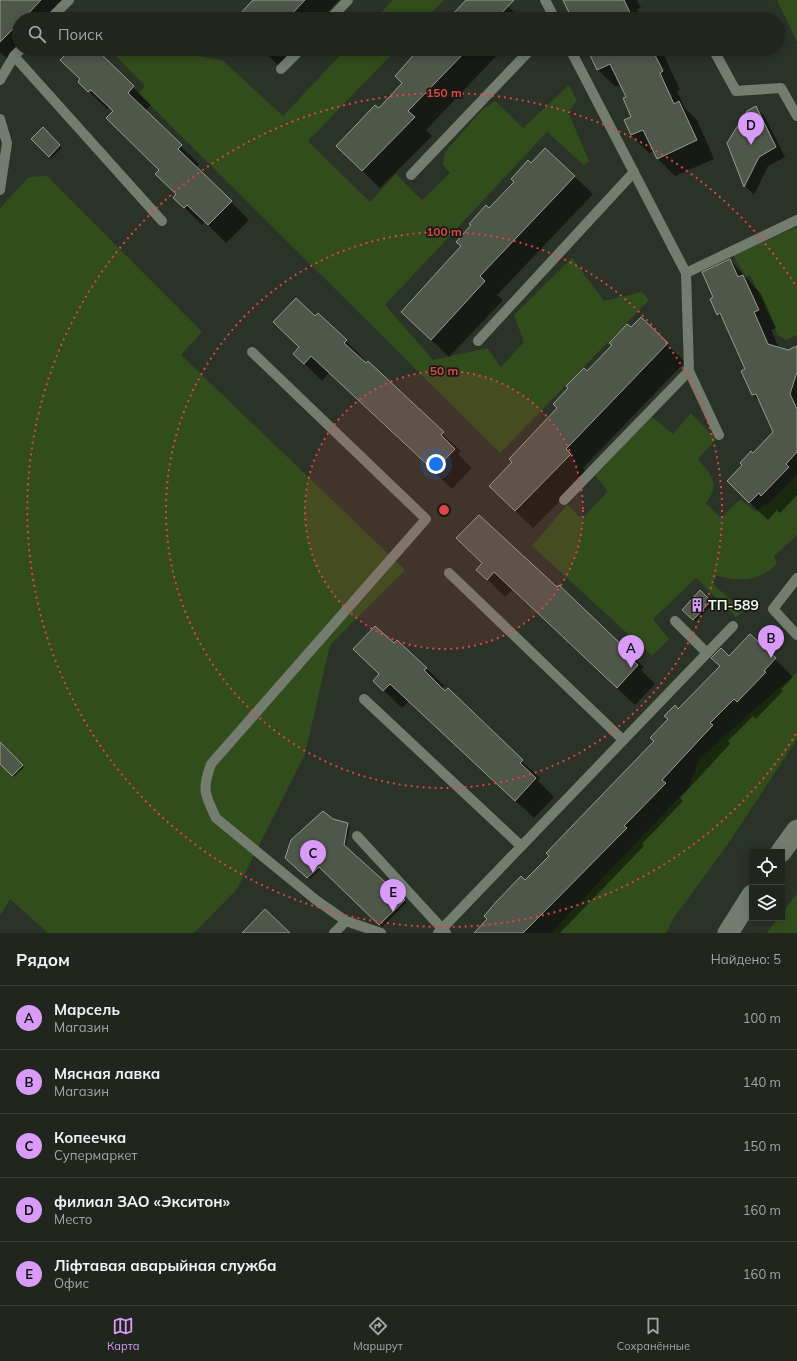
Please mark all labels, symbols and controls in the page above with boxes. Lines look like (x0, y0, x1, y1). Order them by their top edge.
search box (12, 12, 785, 56)
icon: search (26, 23, 48, 45)
text: Поиск (58, 25, 103, 44)
text: 150 m (426, 85, 462, 100)
pin: D (738, 112, 764, 145)
text: 100 m (426, 224, 462, 239)
text: 50 m (430, 363, 458, 378)
your location (426, 454, 446, 474)
centre of rings (437, 503, 451, 517)
place label: ТП-589 (708, 596, 759, 614)
building icon: ТП-589 (689, 597, 705, 613)
pin: B (758, 625, 784, 658)
pin: A (618, 635, 644, 668)
pin: C (300, 840, 326, 873)
map controls (749, 849, 785, 921)
button: locate (749, 849, 785, 885)
pin: E (380, 879, 406, 912)
button: layers (749, 885, 785, 921)
text: Рядом (16, 949, 70, 970)
text: Найдено: 5 (711, 951, 781, 967)
text: Марсель (54, 1000, 120, 1019)
text: A (24, 1010, 34, 1026)
text: 100 m (743, 1010, 781, 1026)
text: Магазин (54, 1019, 109, 1035)
text: Мясная лавка (54, 1064, 160, 1083)
text: B (25, 1074, 33, 1090)
text: 140 m (743, 1074, 781, 1090)
text: Магазин (54, 1083, 109, 1099)
text: Копеечка (54, 1128, 126, 1147)
text: C (25, 1138, 33, 1154)
text: 150 m (743, 1138, 781, 1154)
text: Супермаркет (54, 1147, 137, 1163)
text: филиал ЗАО «Экситон» (54, 1192, 230, 1211)
text: D (24, 1202, 34, 1218)
text: 160 m (743, 1202, 781, 1218)
text: Место (54, 1211, 92, 1227)
text: Ліфтавая аварыйная служба (54, 1256, 277, 1275)
text: E (25, 1266, 33, 1282)
text: 160 m (743, 1266, 781, 1282)
text: Офис (54, 1275, 89, 1291)
tab: Карта (107, 1315, 139, 1353)
tab: Маршрут (353, 1315, 403, 1353)
tab: Сохранённые (617, 1315, 690, 1353)

